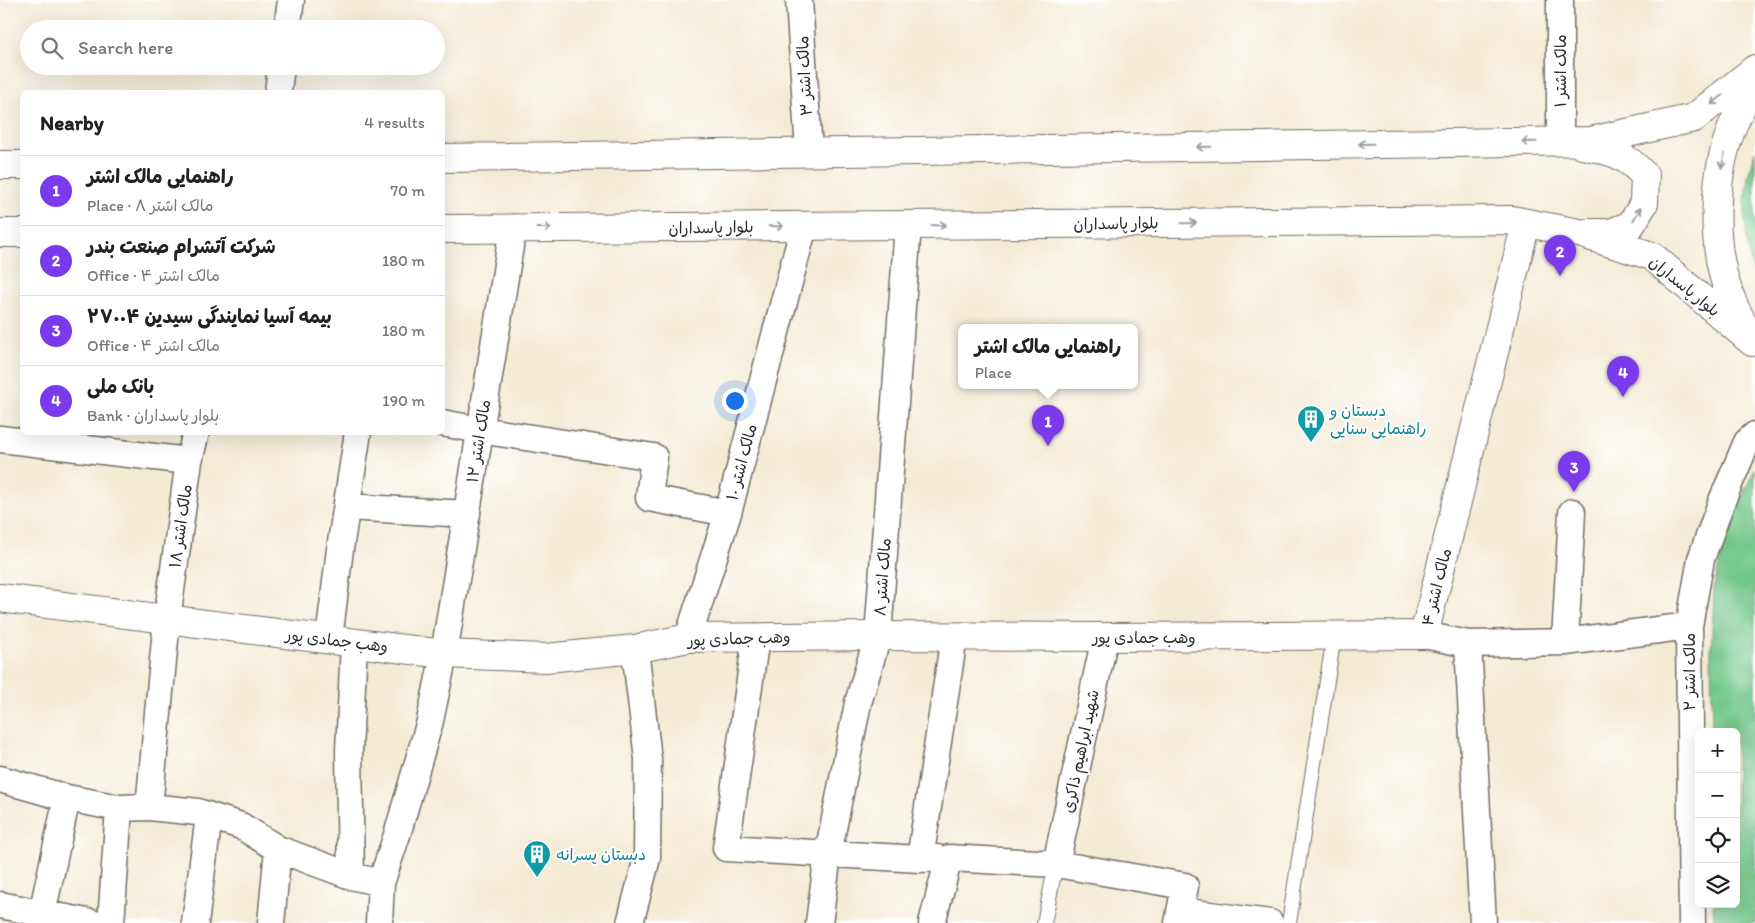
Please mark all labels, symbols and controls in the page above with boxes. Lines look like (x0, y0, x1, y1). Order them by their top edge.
search box (20, 20, 445, 75)
icon: search (38, 34, 66, 62)
street label: مالک اشتر ۱ (1551, 34, 1570, 108)
street label: مالک اشتر ۳ (793, 35, 816, 117)
text: Search here (78, 36, 173, 59)
one-way arrow (1711, 94, 1724, 105)
text: Nearby (40, 110, 104, 135)
text: 4 results (364, 113, 425, 132)
one-way arrow (1521, 137, 1538, 147)
one-way arrow (1359, 139, 1375, 149)
one-way arrow (1196, 142, 1212, 151)
one-way arrow (1717, 152, 1727, 168)
text: راهنمایی مالک اشتر (87, 165, 234, 188)
text: 1 (52, 181, 60, 200)
text: 70 m (390, 181, 425, 200)
text: Place · مالک اشتر ۸ (87, 196, 213, 215)
one-way arrow (1633, 208, 1643, 222)
street label: بلوار پاسداران (1073, 213, 1159, 235)
street label: بلوار پاسداران (668, 217, 754, 239)
one-way arrow (1180, 218, 1196, 227)
one-way arrow (930, 220, 946, 230)
one-way arrow (768, 221, 784, 231)
one-way arrow (535, 223, 551, 233)
text: شرکت آتشرام صنعت بندر (87, 235, 276, 258)
pin: 2 (1544, 235, 1576, 276)
text: 2 (52, 251, 60, 270)
text: 180 m (382, 251, 425, 270)
street label: بلوار پاسداران (1645, 252, 1724, 321)
text: Office · مالک اشتر ۴ (87, 266, 220, 285)
text: بیمه آسیا نمایندگی سیدین ۲۷۰۰۴ (87, 305, 332, 328)
text: 3 (52, 321, 60, 340)
text: 180 m (382, 321, 425, 340)
popup (958, 324, 1138, 389)
text: راهنمایی مالک اشتر (975, 335, 1121, 358)
text: Office · مالک اشتر ۴ (87, 336, 220, 355)
pin: 4 (1607, 356, 1639, 397)
text: Place (975, 363, 1012, 382)
text: بانک ملی (87, 375, 154, 398)
your location (722, 388, 748, 414)
text: 4 (51, 391, 61, 410)
text: 190 m (382, 391, 425, 410)
street label: مالک اشتر ۱۲ (463, 398, 494, 484)
place label: دبستان و راهنمایی سنایی (1328, 401, 1427, 439)
building icon: دبستان و راهنمایی سنایی (1296, 404, 1326, 443)
pin: 1 (1032, 405, 1064, 446)
text: Bank · بلوار پاسداران (87, 406, 219, 425)
street label: مالک اشتر ۱۰ (722, 422, 761, 502)
pin: 3 (1558, 451, 1590, 492)
street label: مالک اشتر ۱۸ (165, 483, 196, 569)
street label: مالک اشتر ۸ (870, 537, 895, 617)
street label: مالک اشتر ۴ (1418, 546, 1455, 628)
street label: وهب جمادی پور (283, 625, 389, 657)
street label: وهب جمادی پور (685, 627, 791, 651)
street label: وهب جمادی پور (1090, 628, 1196, 648)
street label: مالک اشتر ۲ (1680, 633, 1699, 711)
street label: شهید ابراهیم ذاکری (1058, 688, 1106, 815)
map controls (1695, 728, 1740, 908)
button: + (1695, 728, 1740, 773)
button: − (1695, 773, 1740, 818)
button: locate (1695, 818, 1740, 863)
building icon: دبستان پسرانه (522, 839, 552, 878)
place label: دبستان پسرانه (556, 845, 646, 865)
button: layers (1695, 863, 1740, 908)

